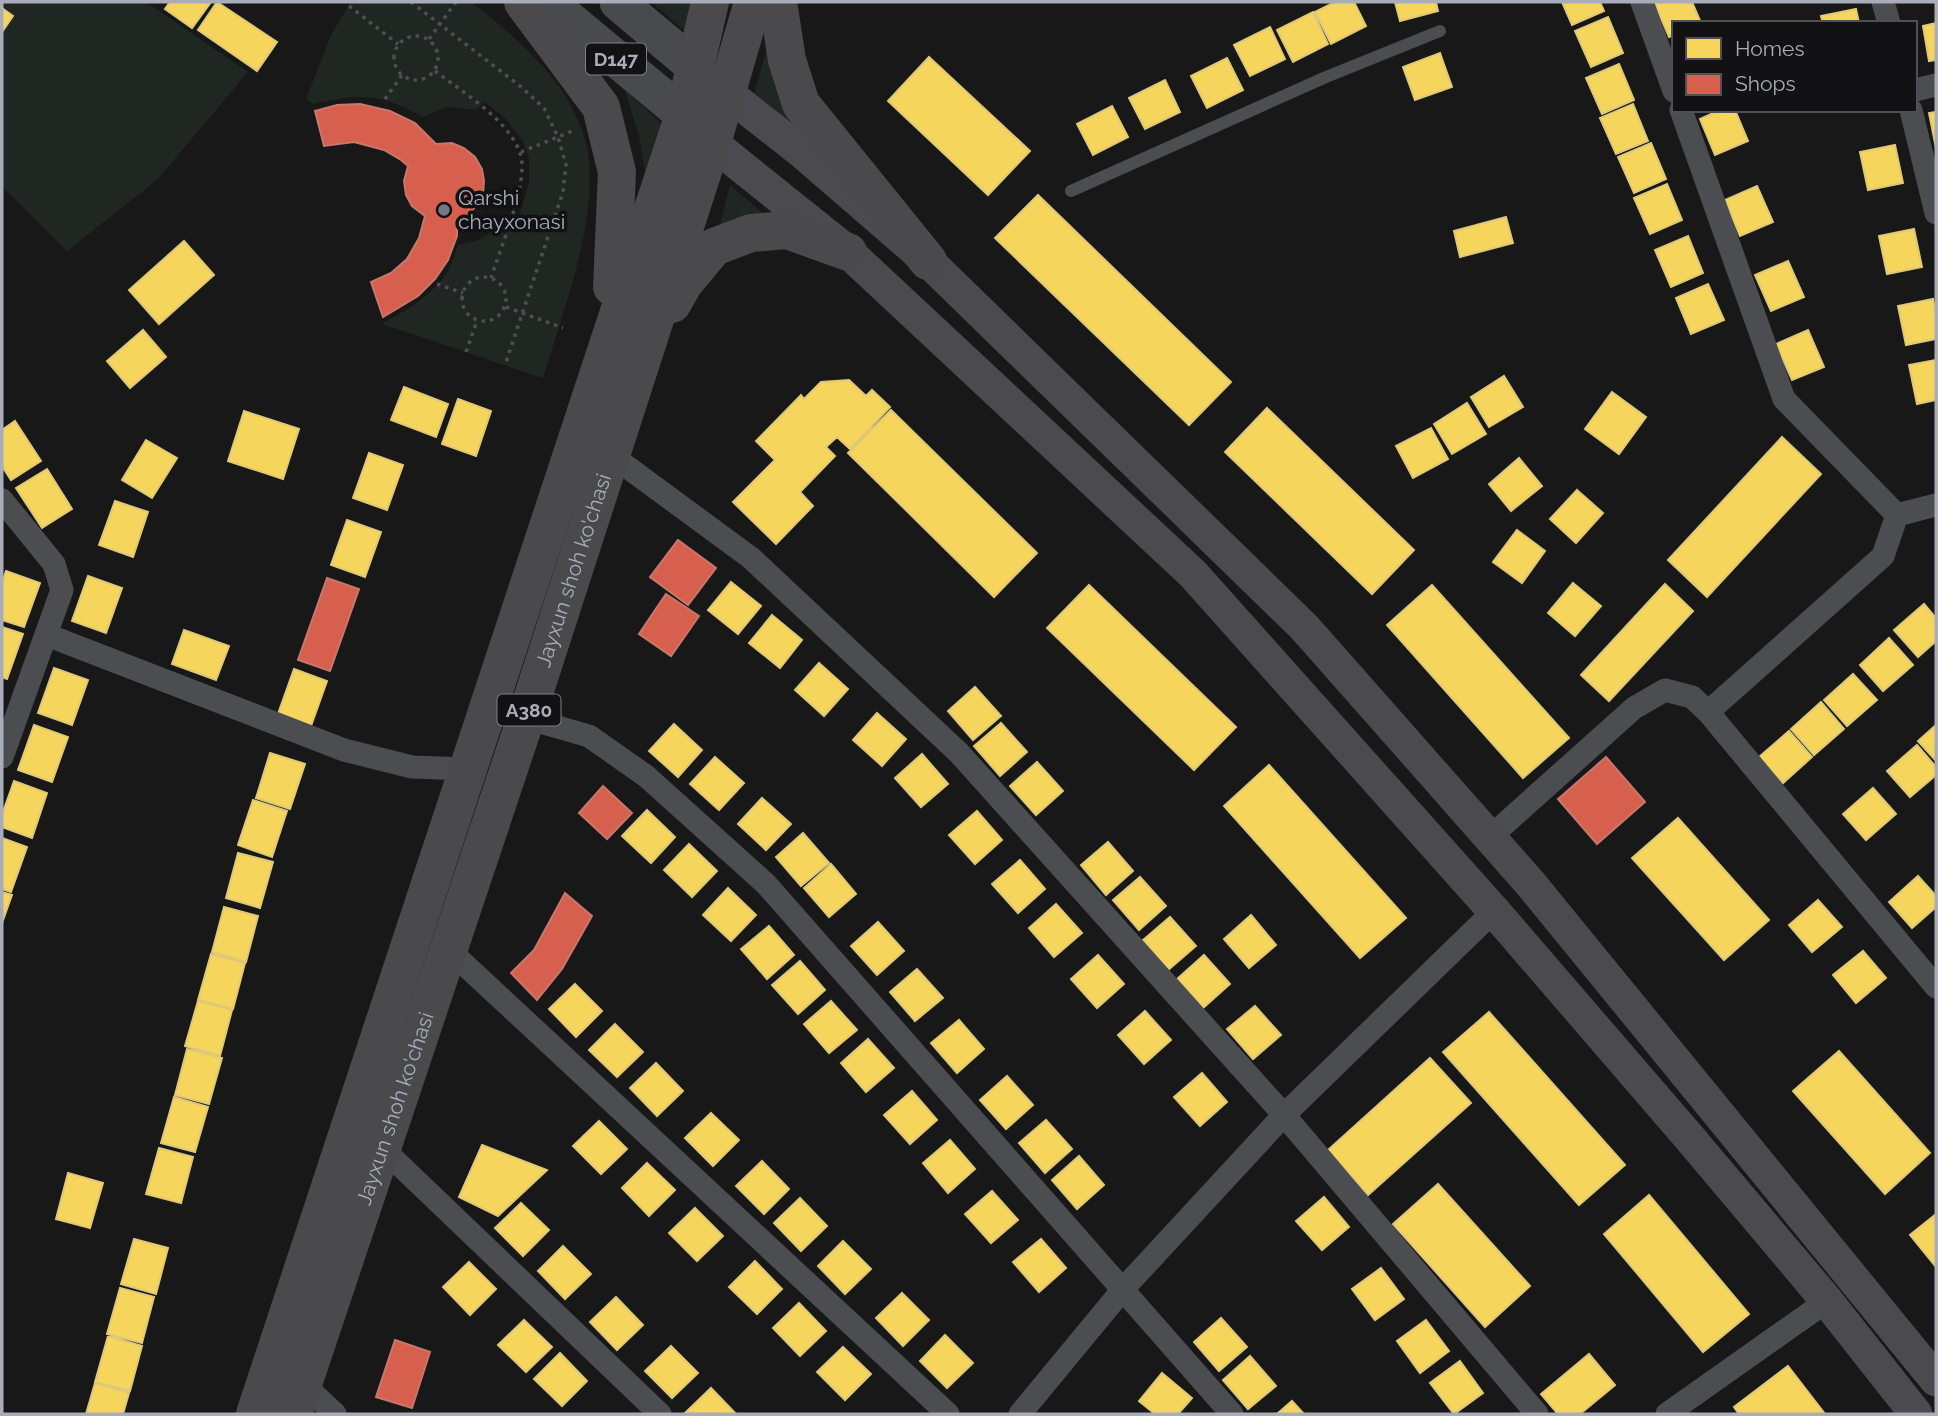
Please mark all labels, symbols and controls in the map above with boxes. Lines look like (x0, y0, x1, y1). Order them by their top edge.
legend (1672, 21, 1917, 112)
text: Homes (1735, 36, 1805, 61)
road number: D147 (586, 44, 646, 74)
text: Shops (1735, 71, 1796, 96)
place label: Qarshi chayxonasi (458, 185, 565, 234)
marker: Qarshi chayxonasi (436, 202, 452, 218)
street label: Jayxun shoh ko'chasi (530, 470, 616, 670)
road number: A380 (498, 694, 560, 726)
street label: Jayxun shoh ko'chasi (351, 1009, 439, 1208)

